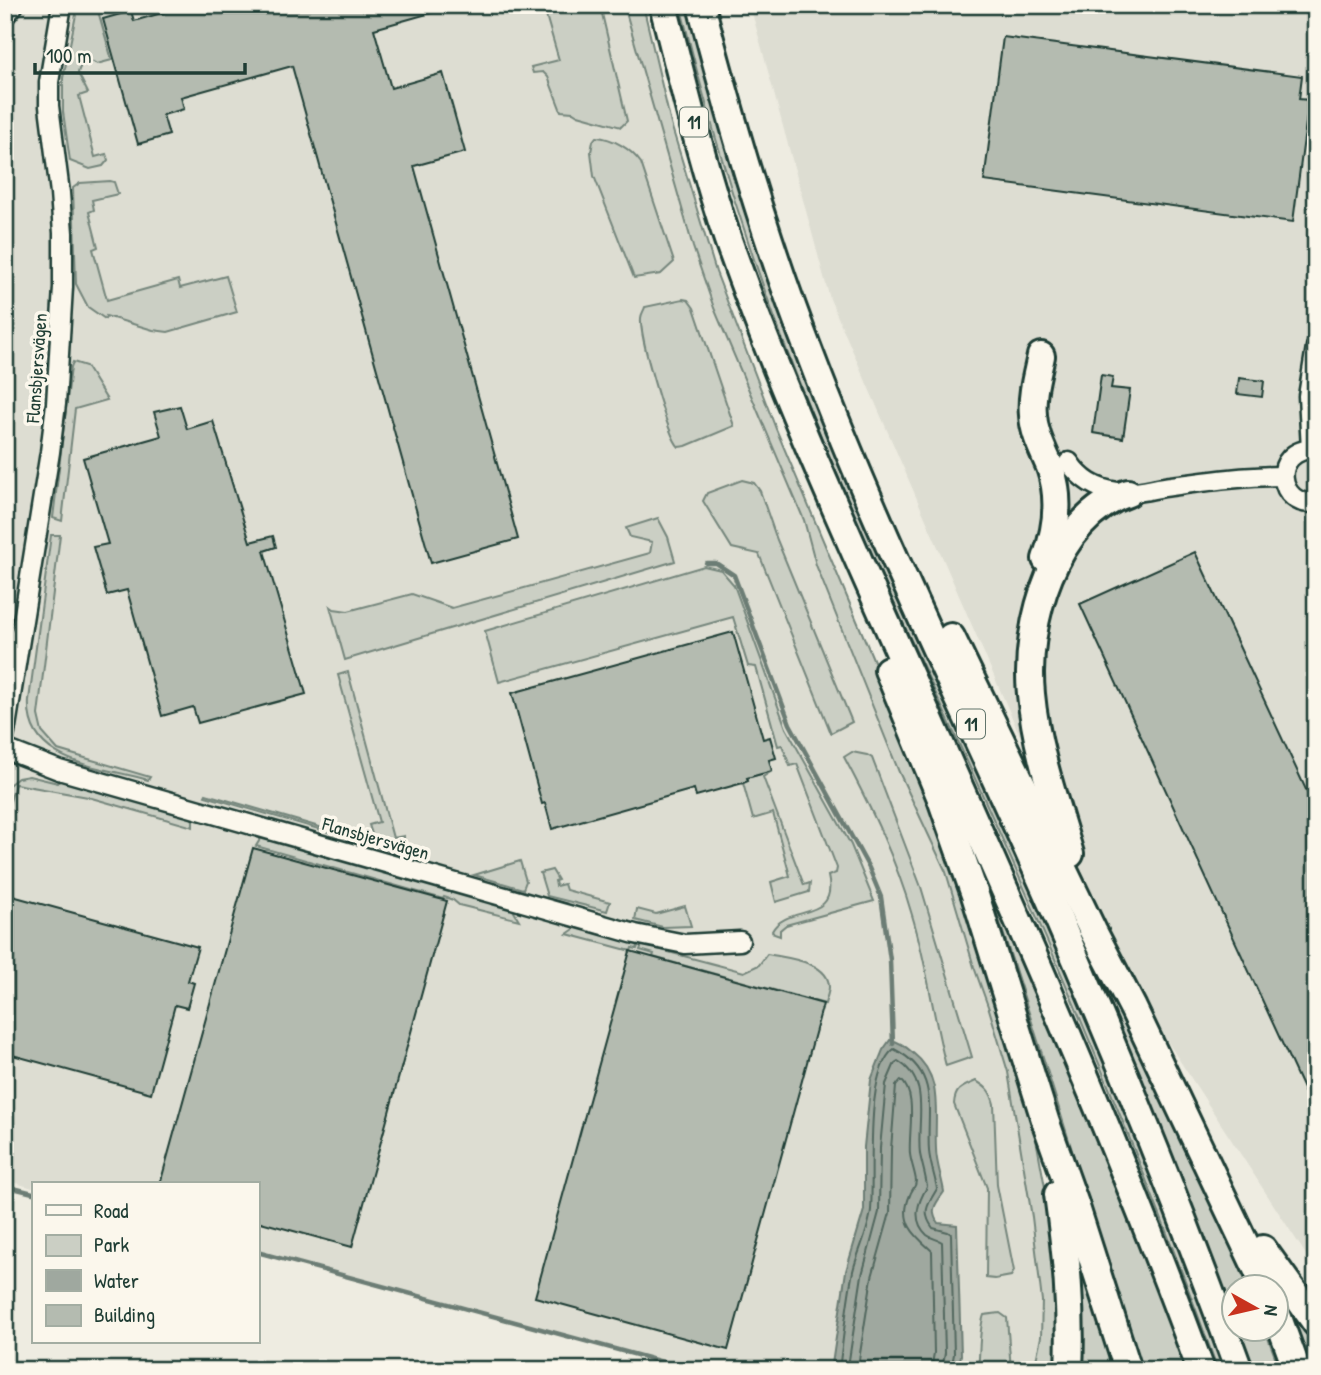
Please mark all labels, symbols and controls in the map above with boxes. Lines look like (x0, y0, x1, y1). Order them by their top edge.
scale bar (35, 32, 245, 76)
text: 100 m (46, 41, 92, 70)
road number: 11 (680, 107, 708, 136)
street label: Flansbjersvägen (19, 312, 53, 425)
road number: 11 (957, 710, 985, 738)
street label: Flansbjersvägen (319, 810, 432, 866)
legend (32, 1182, 259, 1344)
text: Road (94, 1196, 128, 1225)
text: Park (94, 1230, 129, 1259)
text: Water (94, 1266, 139, 1295)
north arrow (1220, 1274, 1290, 1344)
text: Building (94, 1300, 155, 1329)
text: N (1258, 1304, 1285, 1317)

